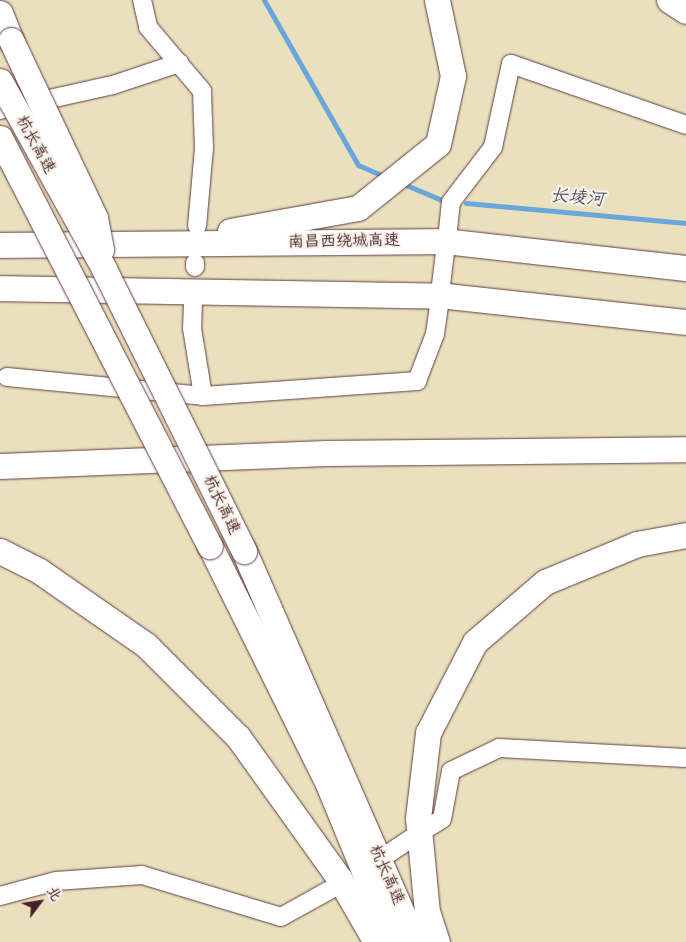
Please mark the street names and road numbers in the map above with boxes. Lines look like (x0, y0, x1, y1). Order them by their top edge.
street label: 杭长高速 (11, 112, 59, 178)
street label: 南昌西绕城高速 (288, 231, 400, 253)
street label: 杭长高速 (198, 472, 244, 538)
street label: 杭长高速 (364, 842, 408, 908)

